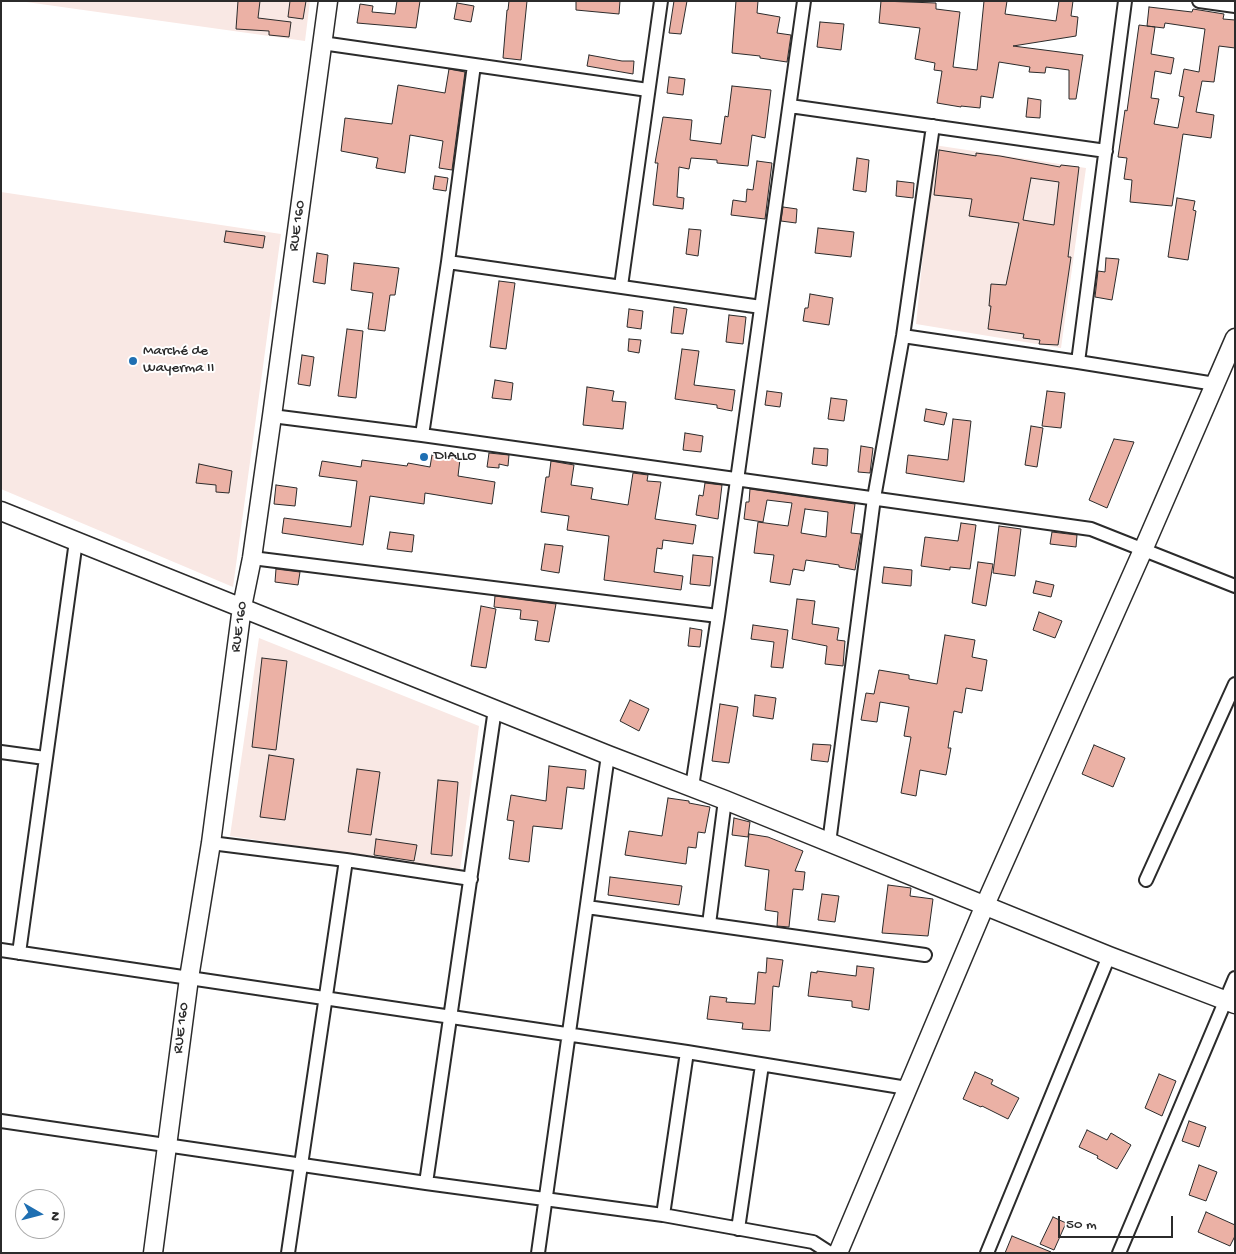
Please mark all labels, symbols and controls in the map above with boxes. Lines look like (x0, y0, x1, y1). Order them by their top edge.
street label: RUE 160 (285, 199, 311, 253)
place label: Marché de Wayerma II (143, 343, 214, 378)
marker: Marché de Wayerma II (127, 355, 139, 367)
place label: DIALLO (434, 448, 476, 466)
marker: DIALLO (418, 451, 430, 463)
street label: RUE 160 (227, 600, 253, 654)
street label: RUE 160 (170, 1001, 194, 1055)
north arrow (15, 1189, 65, 1239)
scale bar (1061, 1206, 1176, 1238)
text: N (45, 1210, 63, 1222)
text: 50 m (1066, 1216, 1097, 1234)

